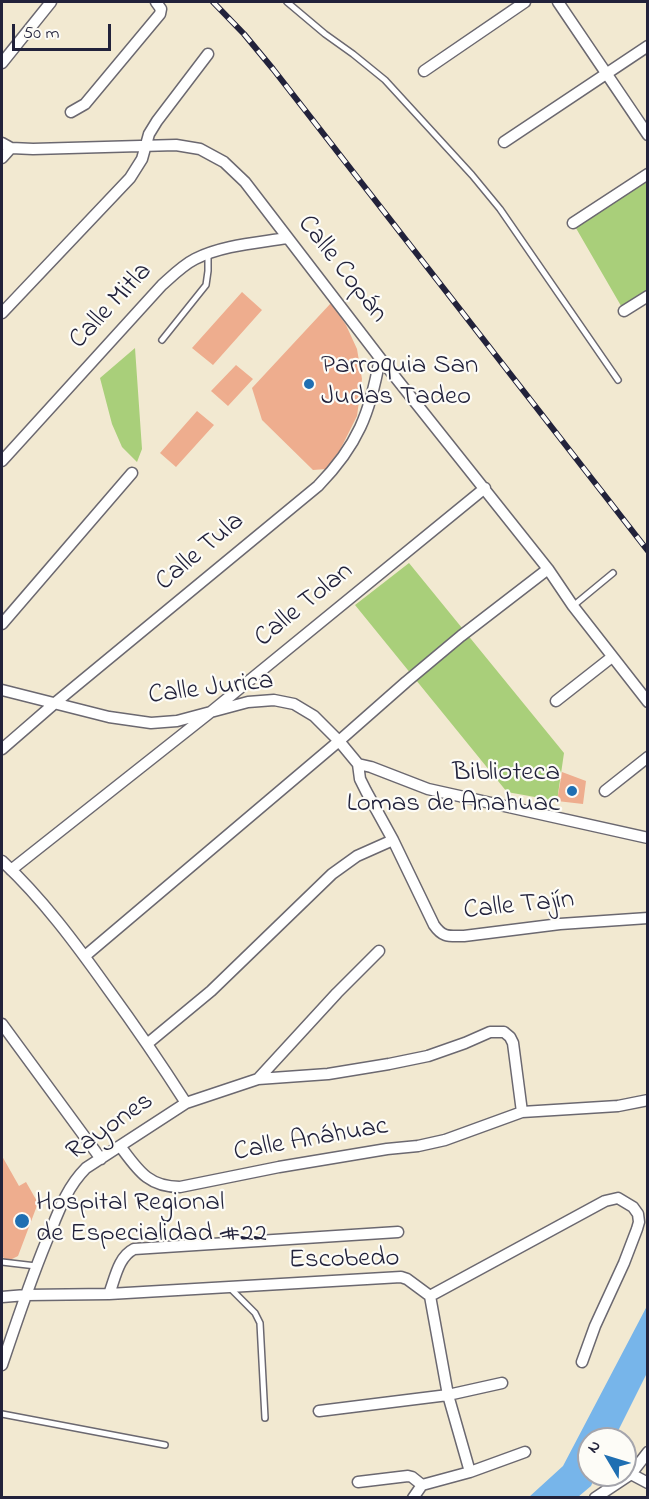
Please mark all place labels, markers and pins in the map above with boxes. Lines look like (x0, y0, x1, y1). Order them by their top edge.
place label: Parroquia San Judas Tadeo (321, 352, 478, 415)
marker: Parroquia San Judas Tadeo (302, 377, 316, 391)
place label: Biblioteca Lomas de Anahuac (347, 759, 560, 822)
marker: Biblioteca Lomas de Anahuac (565, 784, 579, 798)
place label: Hospital Regional de Especialidad #22 (36, 1189, 267, 1252)
marker: Hospital Regional de Especialidad #22 (13, 1212, 31, 1230)

